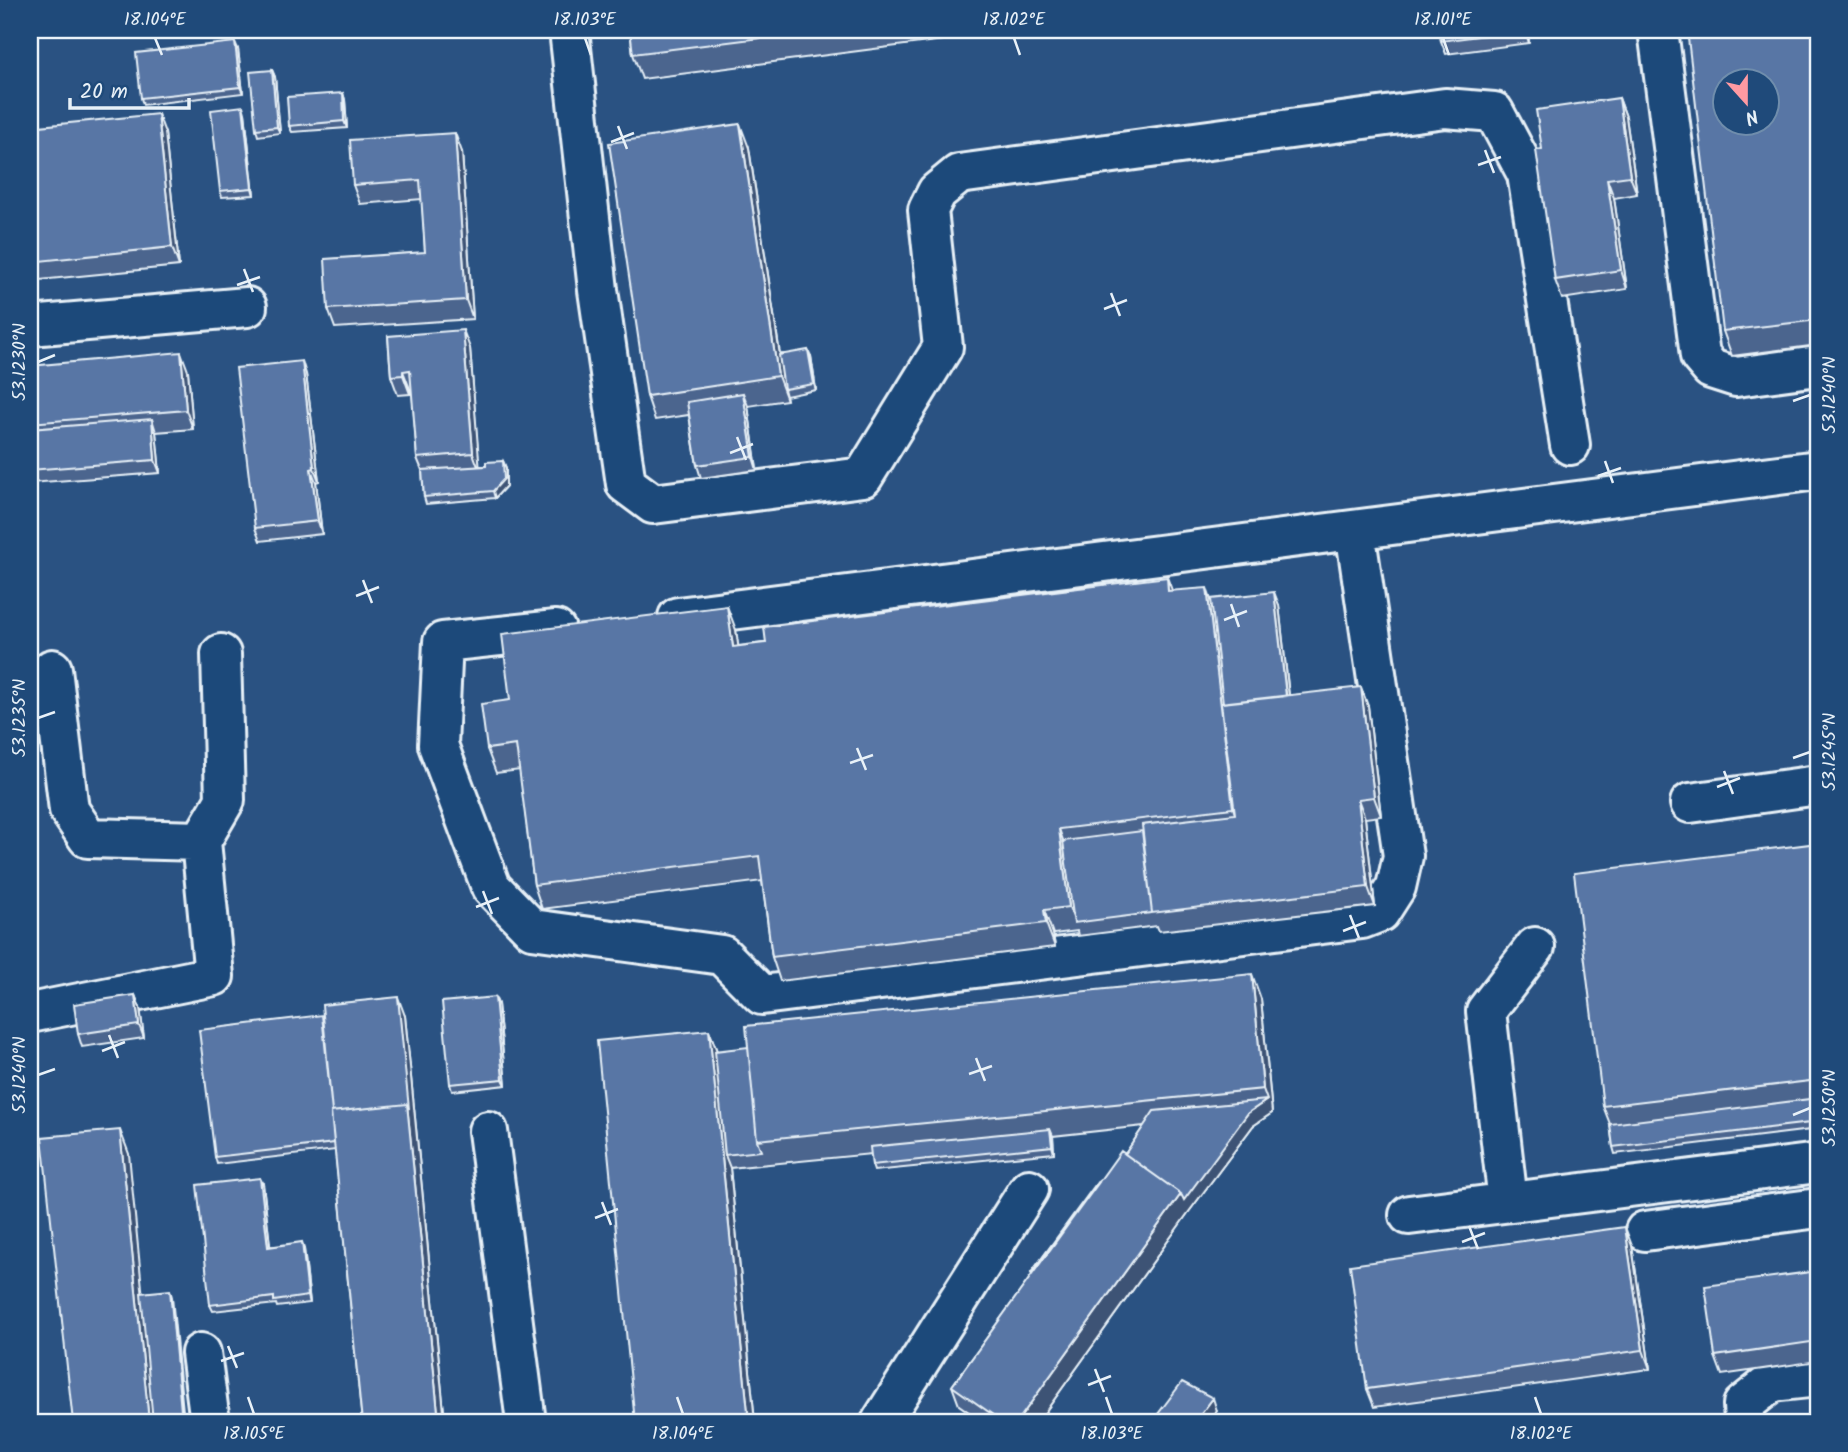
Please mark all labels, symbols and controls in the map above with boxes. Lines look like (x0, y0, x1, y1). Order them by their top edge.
text: 18.104°E (124, 6, 186, 35)
text: 18.103°E (554, 6, 617, 35)
text: 18.102°E (983, 6, 1046, 35)
text: 18.101°E (1414, 6, 1472, 35)
scale bar (70, 66, 189, 110)
north arrow (1712, 66, 1782, 136)
text: 20 m (80, 76, 128, 109)
text: N (1740, 100, 1762, 132)
text: 53.1230°N (6, 323, 35, 401)
text: 53.1240°N (1816, 356, 1845, 434)
text: 53.1235°N (6, 679, 35, 757)
text: 53.1245°N (1816, 713, 1845, 791)
text: 53.1240°N (6, 1036, 35, 1114)
text: 53.1250°N (1816, 1069, 1845, 1147)
text: 18.105°E (223, 1420, 285, 1449)
text: 18.104°E (652, 1420, 714, 1449)
text: 18.103°E (1081, 1420, 1144, 1449)
text: 18.102°E (1510, 1420, 1573, 1449)

